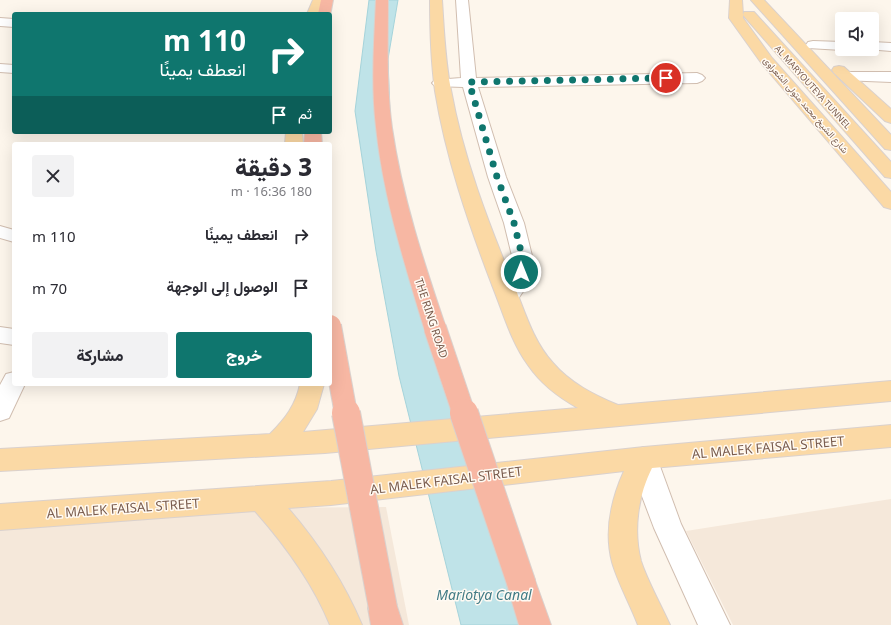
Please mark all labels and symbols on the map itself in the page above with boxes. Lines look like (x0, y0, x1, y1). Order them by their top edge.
street label: AL MARYOUTEYA TUNNEL (772, 42, 854, 132)
street label: شارع الشيخ محمد متولى الشعراوى (761, 54, 851, 156)
pin (649, 61, 683, 95)
position arrow (500, 251, 542, 293)
street label: THE RING ROAD (412, 276, 452, 360)
street label: AL MALEK FAISAL STREET (691, 431, 846, 463)
street label: AL MALEK FAISAL STREET (369, 462, 524, 498)
street label: AL MALEK FAISAL STREET (46, 494, 201, 522)
water label: Mariotya Canal (436, 585, 532, 604)

